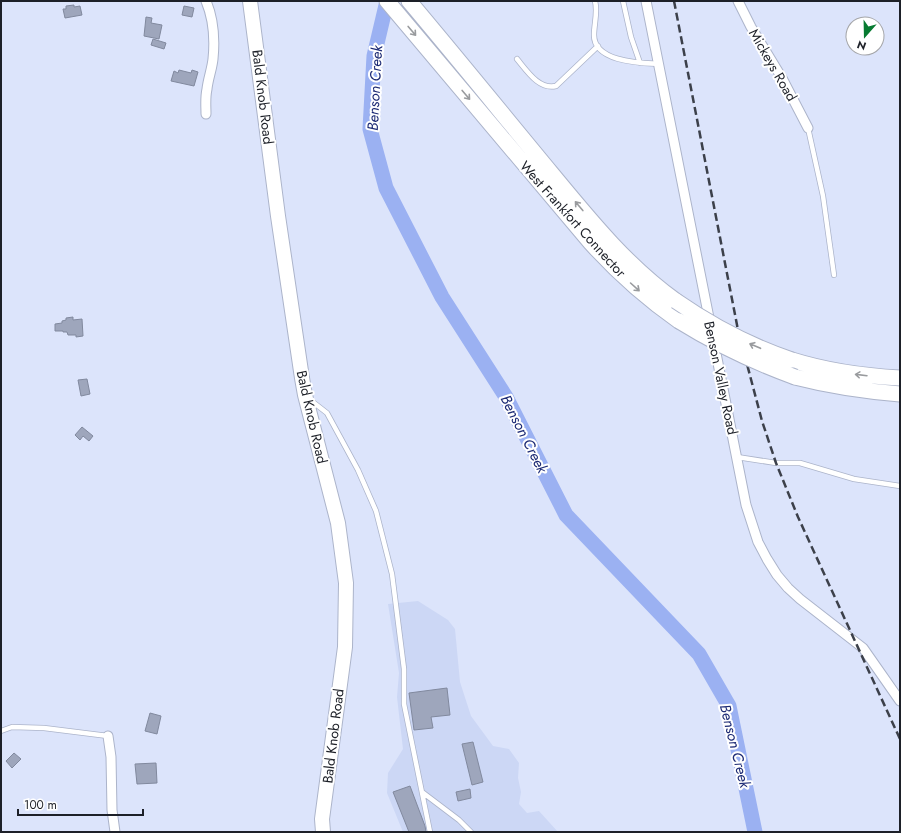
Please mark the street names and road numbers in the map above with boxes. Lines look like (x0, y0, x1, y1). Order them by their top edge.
street label: Mickeys Road (744, 25, 802, 105)
street label: Bald Knob Road (247, 49, 279, 145)
street label: West Frankfort Connector (515, 156, 631, 282)
street label: Benson Valley Road (699, 319, 743, 437)
street label: Bald Knob Road (292, 368, 332, 466)
street label: Bald Knob Road (317, 688, 349, 784)

